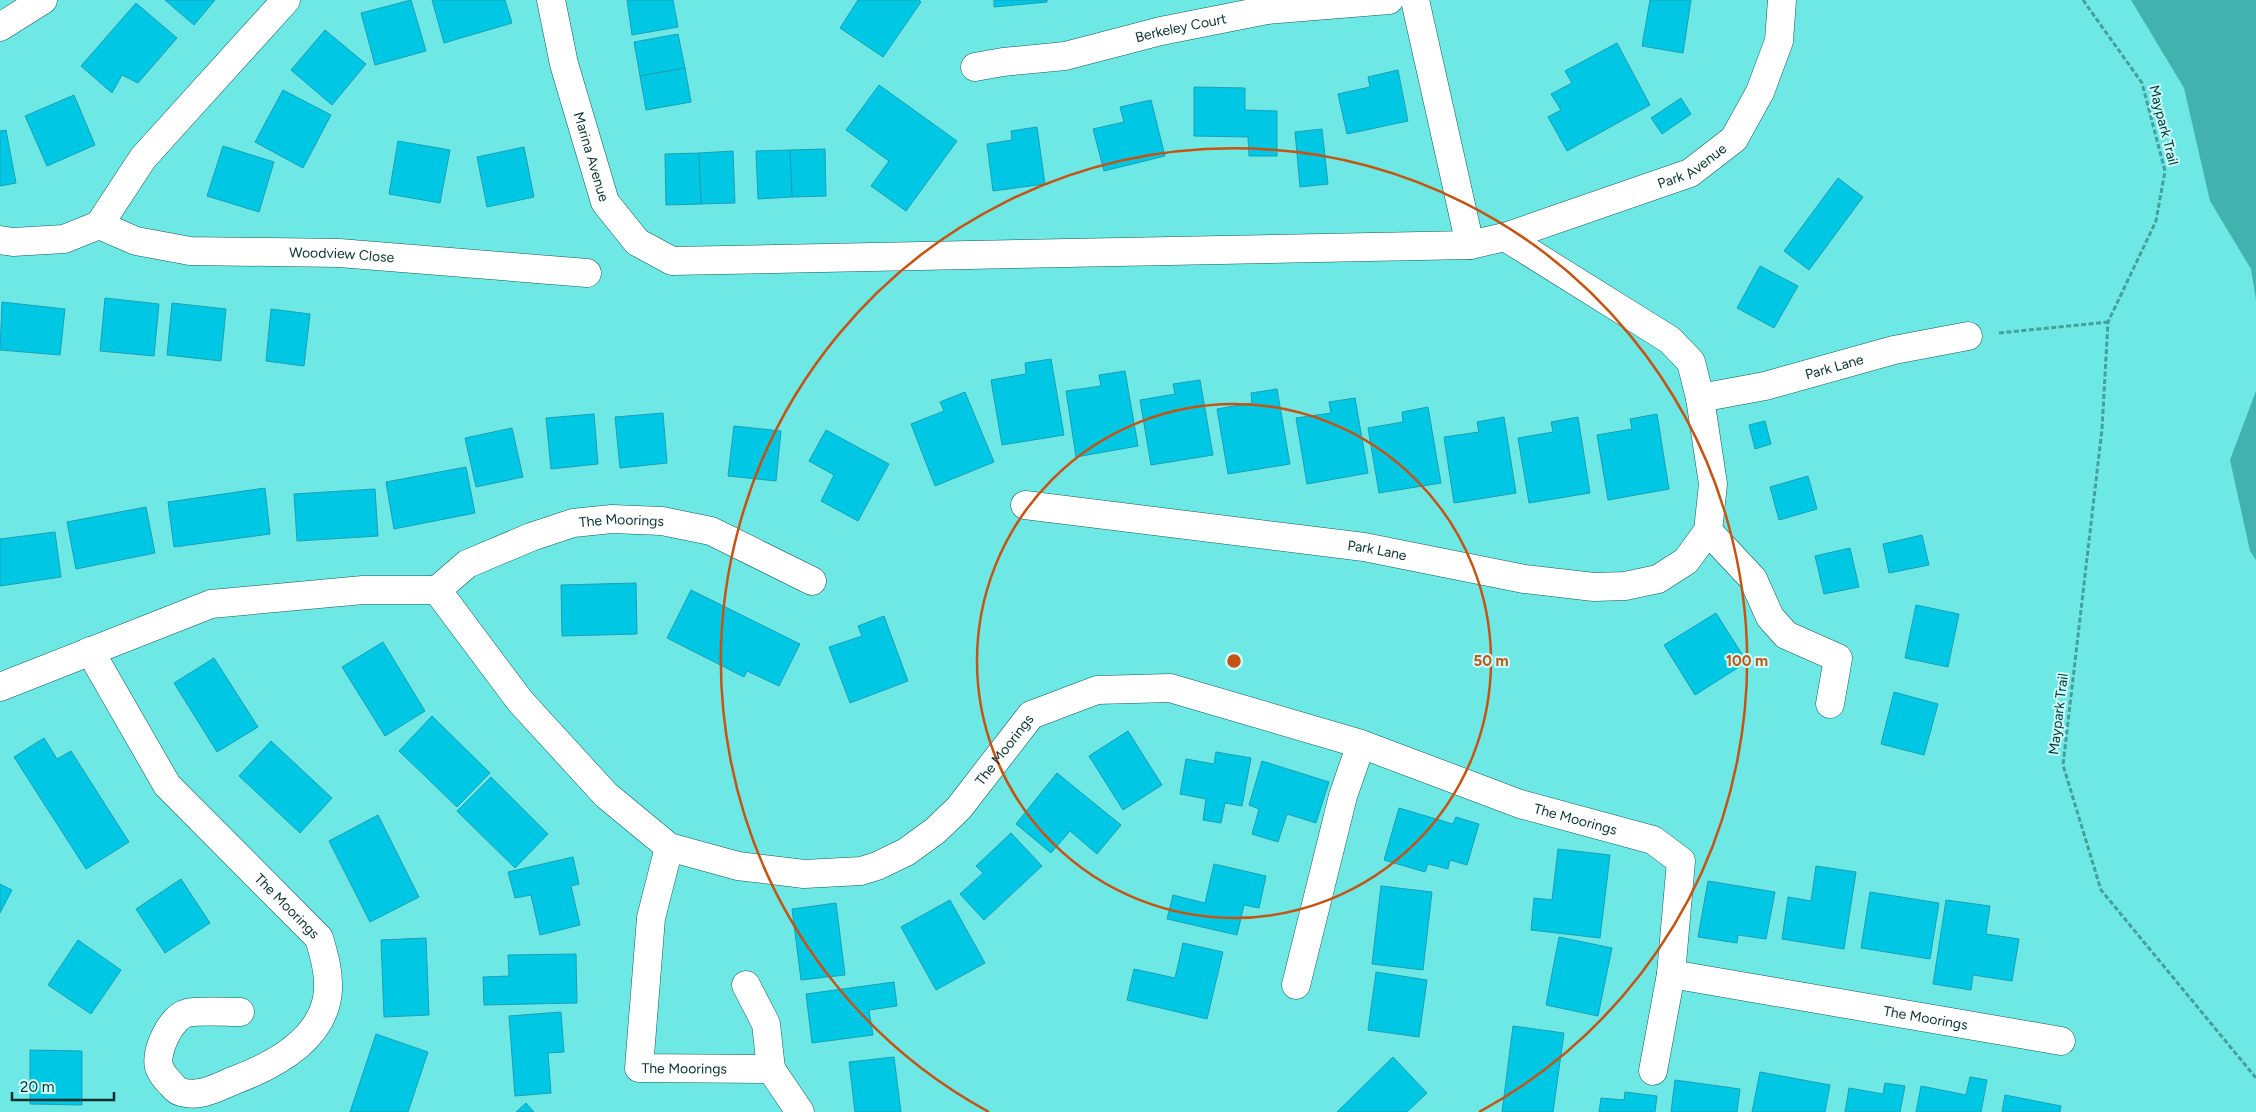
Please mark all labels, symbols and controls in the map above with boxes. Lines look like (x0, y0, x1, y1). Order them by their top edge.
street label: Berkeley Court (1134, 10, 1228, 46)
street label: Maypark Trail (2145, 83, 2182, 167)
street label: Marina Avenue (570, 110, 613, 204)
street label: Park Avenue (1655, 140, 1730, 193)
street label: Woodview Close (289, 244, 395, 266)
street label: Park Lane (1803, 351, 1866, 383)
street label: The Moorings (578, 511, 664, 531)
street label: Park Lane (1346, 537, 1408, 564)
centre of rings (1225, 652, 1243, 670)
text: 50 m (1473, 652, 1509, 670)
text: 100 m (1726, 652, 1768, 670)
street label: Maypark Trail (2045, 672, 2072, 756)
street label: The Moorings (972, 711, 1037, 789)
street label: The Moorings (1532, 800, 1619, 839)
street label: The Moorings (251, 870, 323, 943)
street label: The Moorings (1882, 1003, 1969, 1034)
street label: The Moorings (642, 1060, 727, 1078)
scale bar (12, 1070, 115, 1102)
text: 20 m (20, 1078, 54, 1096)

